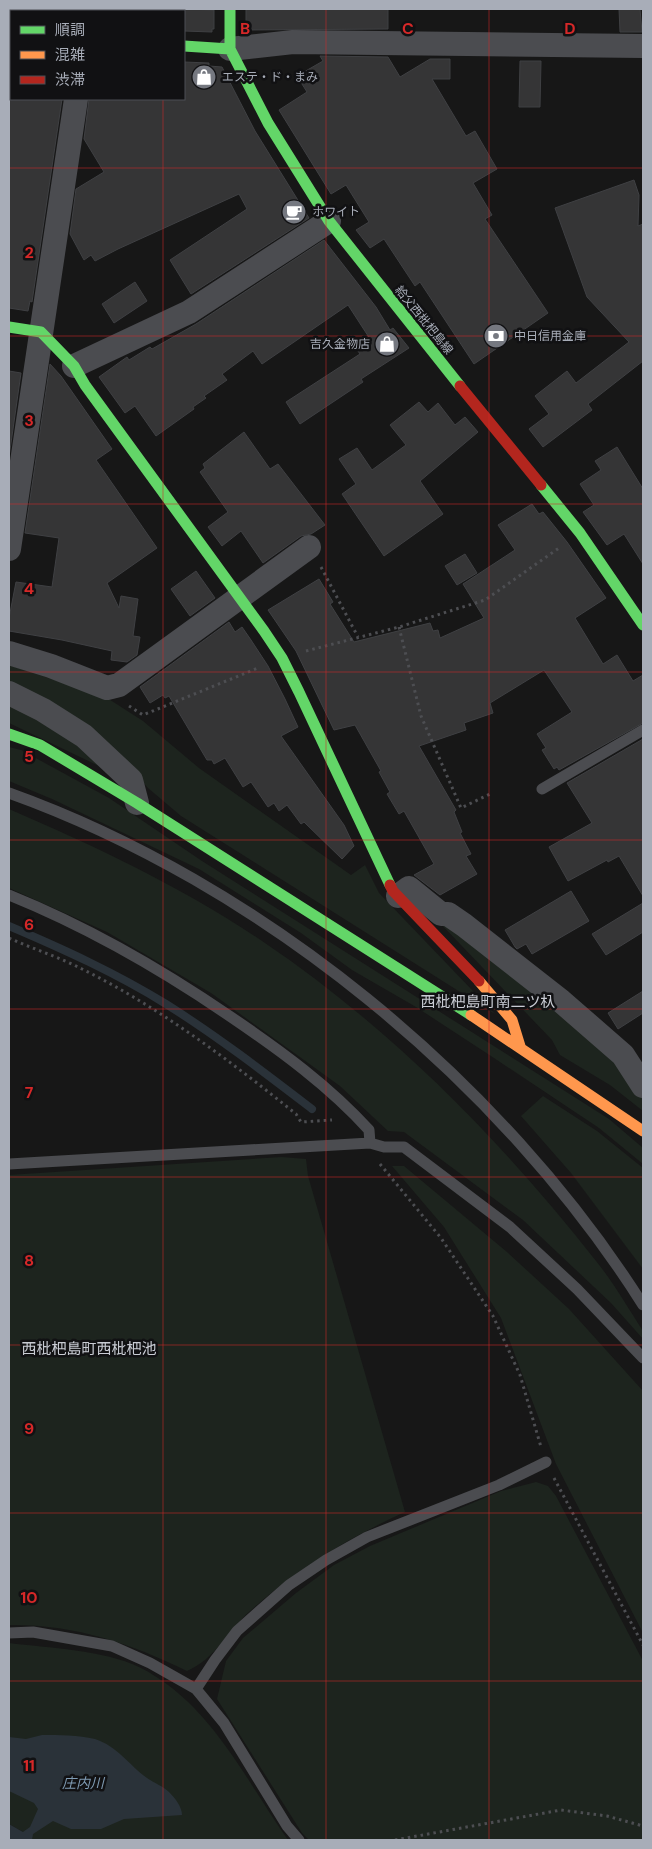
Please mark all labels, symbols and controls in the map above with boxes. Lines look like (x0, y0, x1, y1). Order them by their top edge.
legend (10, 10, 185, 100)
text: B (240, 18, 250, 39)
text: C (402, 18, 414, 39)
text: D (564, 18, 576, 39)
text: 順調 (55, 20, 85, 40)
text: 混雑 (55, 45, 85, 65)
shop icon: エステ・ド・まみ (191, 64, 217, 90)
place label: エステ・ド・まみ (222, 69, 318, 85)
text: 渋滞 (55, 70, 85, 90)
cafe icon: ホワイト (281, 199, 307, 225)
place label: ホワイト (312, 204, 360, 220)
text: 2 (24, 242, 34, 263)
street label: 給父西枇杷島線 (391, 282, 457, 358)
bank icon: 中日信用金庫 (483, 323, 509, 349)
place label: 中日信用金庫 (514, 328, 586, 344)
shop icon: 吉久金物店 (374, 331, 400, 357)
place label: 吉久金物店 (310, 336, 370, 352)
text: 3 (24, 410, 34, 431)
text: 4 (24, 578, 34, 599)
text: 5 (24, 746, 34, 767)
text: 6 (24, 914, 34, 935)
district label: 西枇杷島町南二ツ杁 (420, 992, 556, 1012)
text: 7 (25, 1082, 34, 1103)
text: 8 (24, 1250, 34, 1271)
district label: 西枇杷島町西枇杷池 (21, 1339, 157, 1359)
text: 9 (24, 1418, 34, 1439)
text: 10 (20, 1587, 38, 1608)
text: 11 (23, 1755, 35, 1776)
water label: 庄内川 (62, 1774, 106, 1792)

